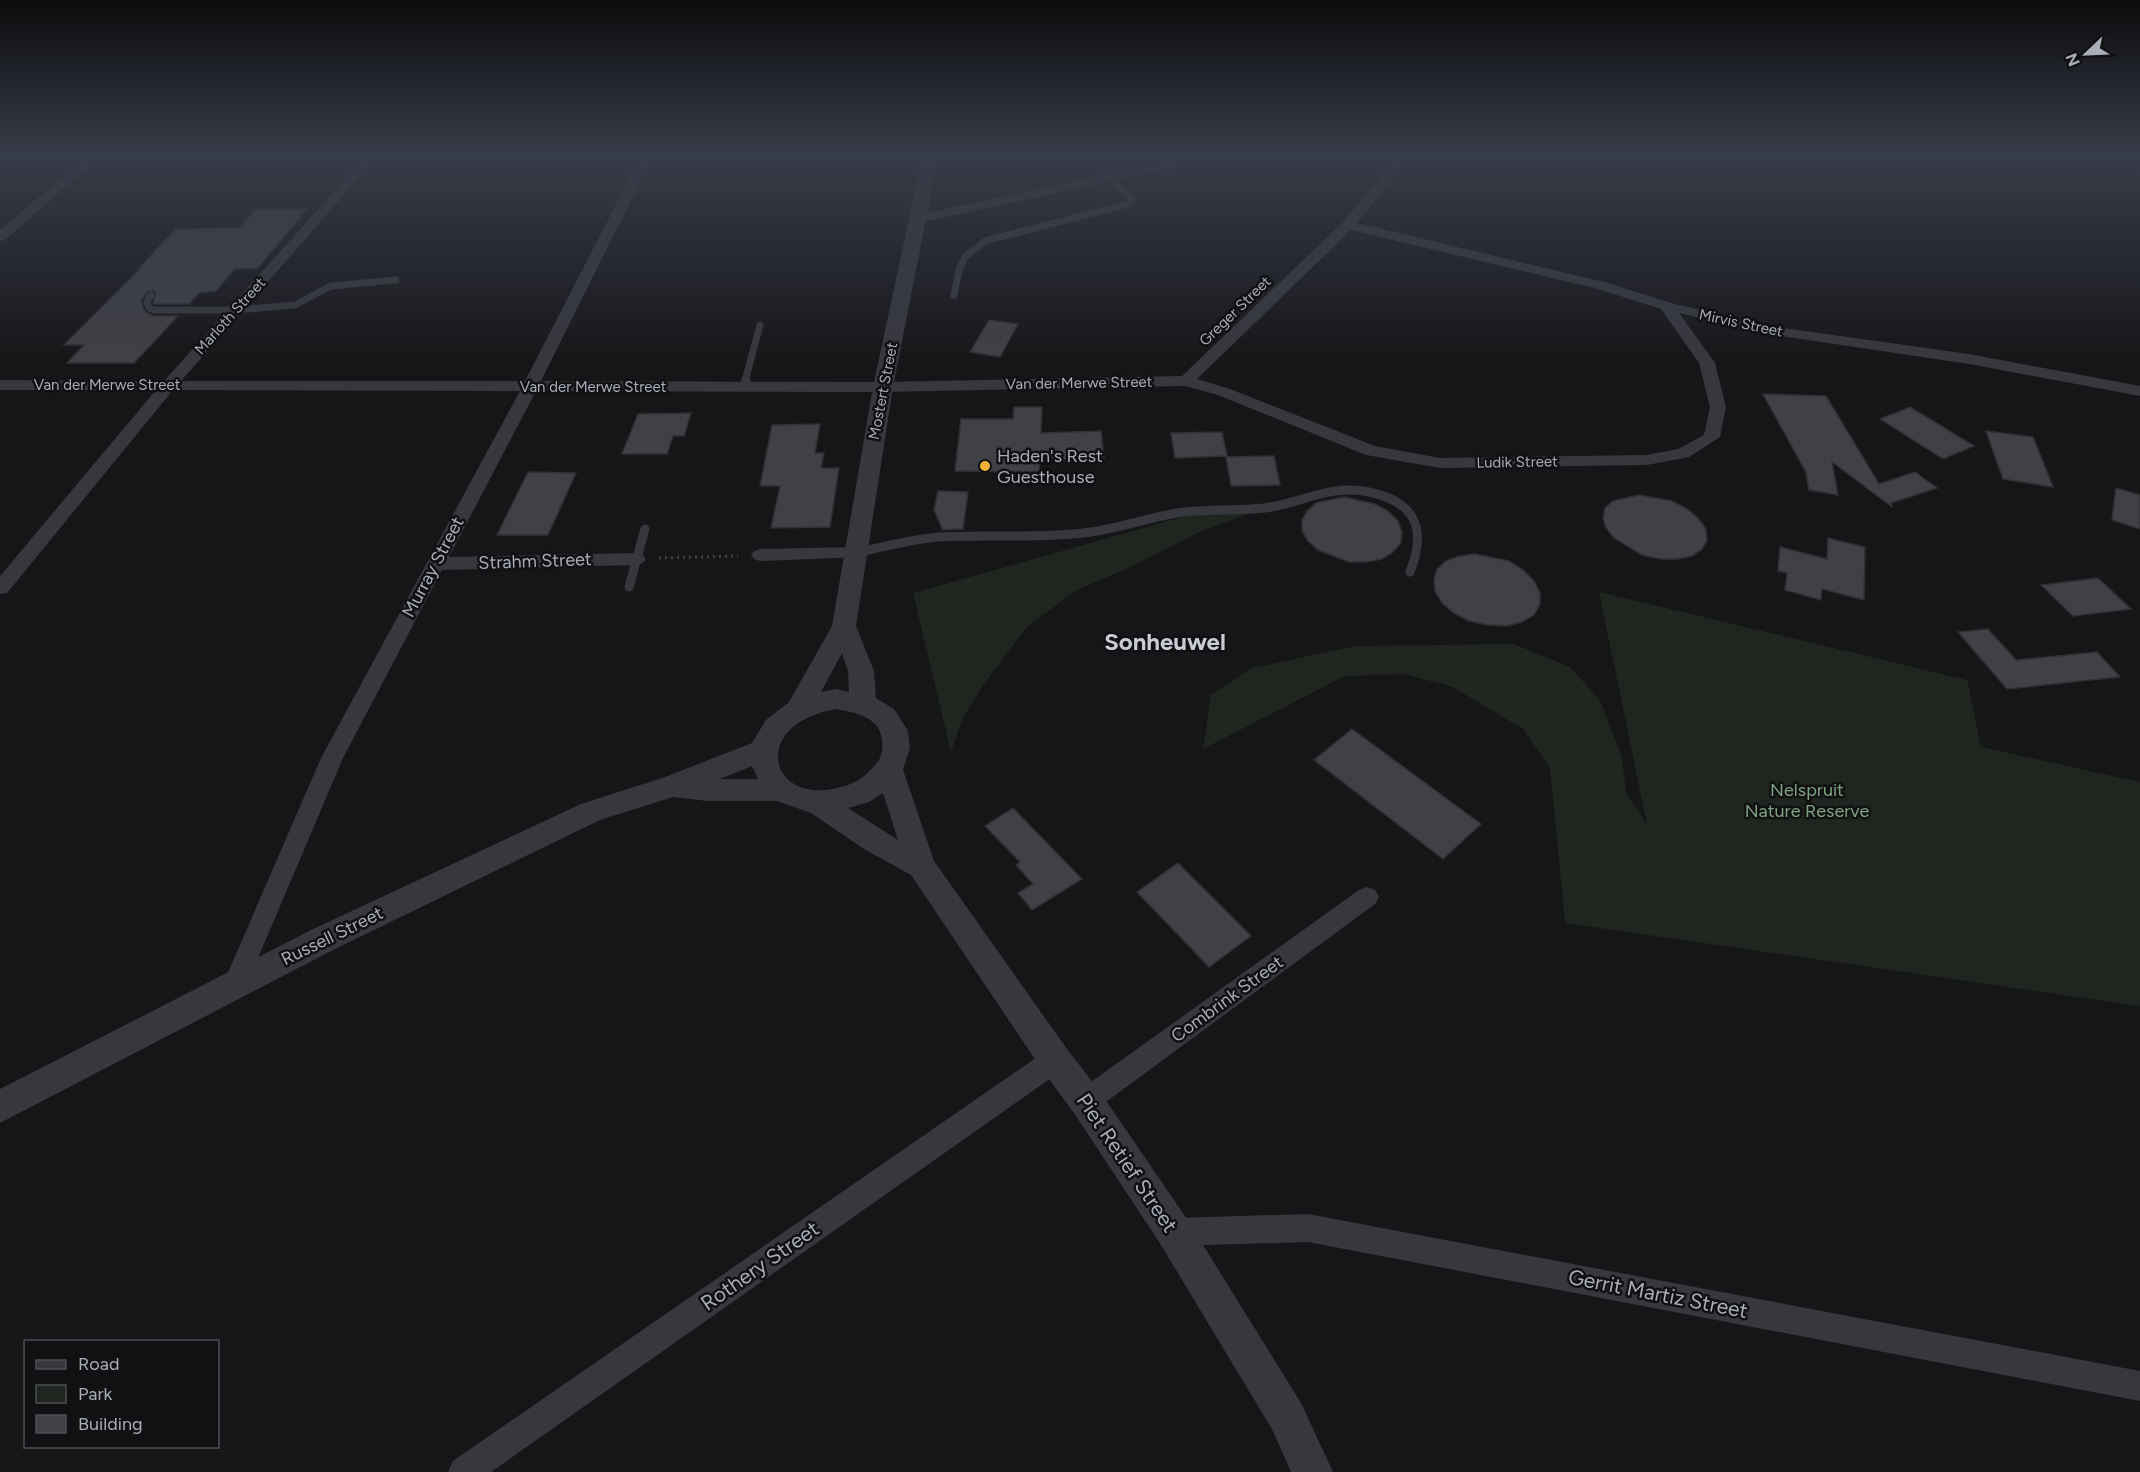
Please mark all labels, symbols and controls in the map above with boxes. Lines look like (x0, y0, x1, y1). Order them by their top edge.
north arrow (2056, 24, 2116, 84)
text: N (2061, 50, 2084, 69)
street label: Greger Street (1196, 272, 1275, 350)
street label: Marloth Street (191, 274, 269, 358)
street label: Mirvis Street (1697, 305, 1785, 341)
street label: Mostert Street (865, 341, 901, 441)
street label: Van der Merwe Street (1005, 373, 1153, 393)
street label: Van der Merwe Street (34, 376, 181, 394)
street label: Van der Merwe Street (520, 378, 667, 396)
place label: Haden's Rest Guesthouse (997, 445, 1103, 488)
street label: Ludik Street (1476, 452, 1558, 472)
marker: Haden's Rest Guesthouse (978, 459, 992, 473)
street label: Murray Street (397, 513, 469, 621)
street label: Strahm Street (478, 548, 592, 574)
district label: Sonheuwel (1104, 627, 1226, 656)
park label: Nelspruit Nature Reserve (1745, 779, 1870, 822)
street label: Russell Street (277, 902, 387, 970)
street label: Combrink Street (1167, 951, 1287, 1047)
street label: Piet Retief Street (1072, 1088, 1183, 1237)
street label: Rothery Street (696, 1216, 824, 1316)
street label: Gerrit Martiz Street (1566, 1264, 1750, 1323)
legend (24, 1340, 219, 1448)
text: Road (78, 1353, 119, 1375)
text: Park (78, 1383, 113, 1405)
text: Building (78, 1413, 143, 1435)

